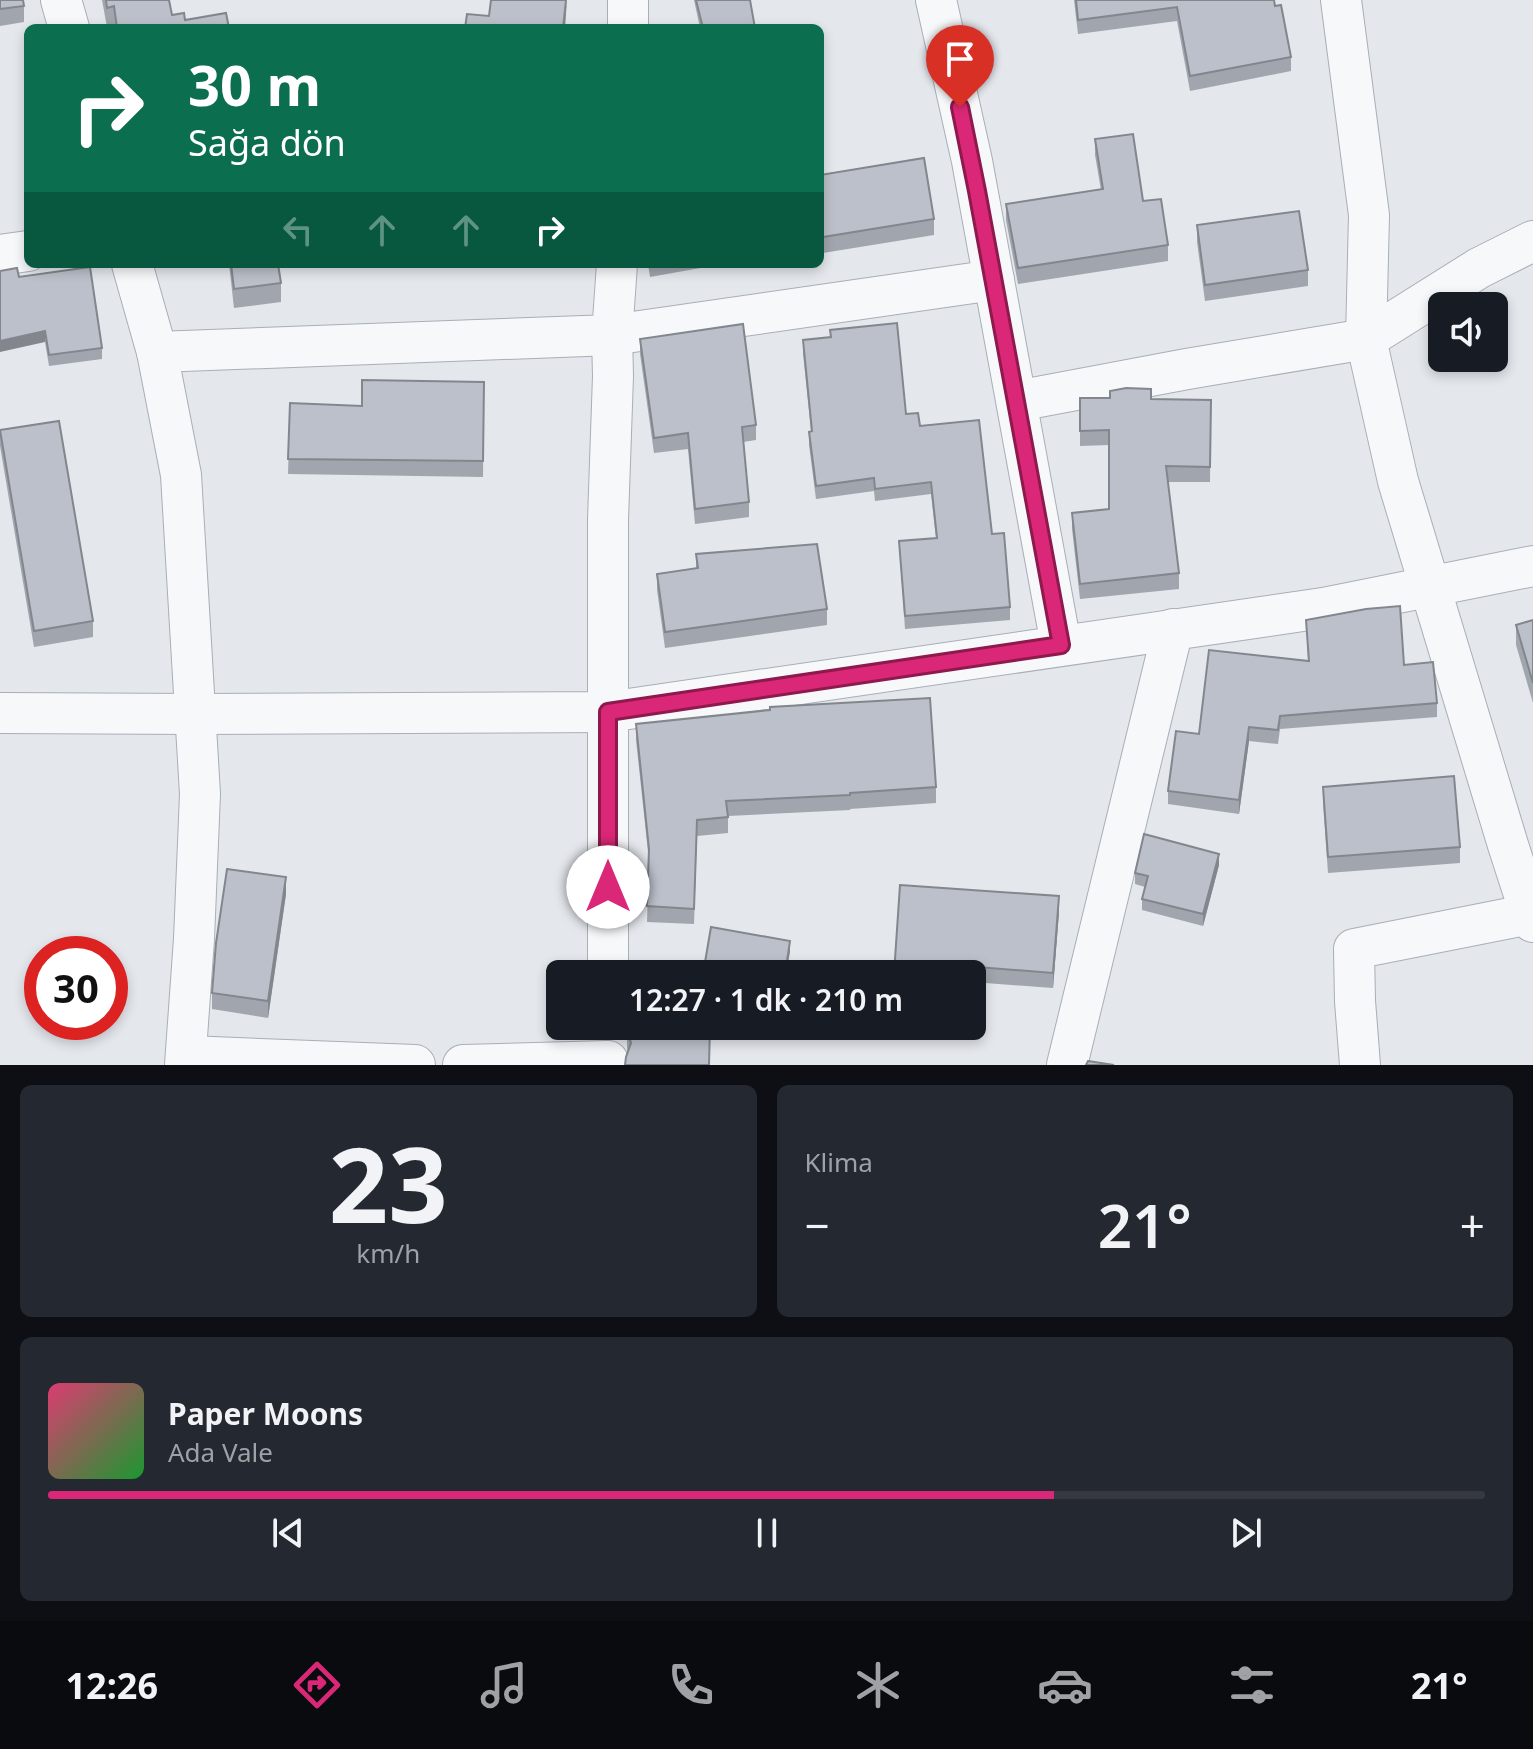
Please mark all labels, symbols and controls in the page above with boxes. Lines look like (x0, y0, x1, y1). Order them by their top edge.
pin (926, 25, 994, 107)
icon: arrive (938, 37, 982, 81)
text: 30 m (188, 46, 321, 122)
icon: right (56, 56, 160, 160)
text: Sağa dön (188, 118, 346, 167)
icon: left (276, 208, 320, 252)
icon: ahead (360, 208, 404, 252)
icon: ahead (444, 208, 488, 252)
icon: right (528, 208, 572, 252)
map controls (1428, 292, 1508, 372)
button: sound (1428, 292, 1508, 372)
position arrow (566, 845, 650, 929)
speed limit sign: 30 (24, 936, 128, 1040)
text: 12:27 · 1 dk · 210 m (629, 979, 903, 1020)
text: 23 (329, 1112, 448, 1253)
text: Klima (805, 1144, 873, 1180)
text: 21° (1098, 1184, 1192, 1266)
text: − (805, 1195, 830, 1255)
text: + (1460, 1195, 1485, 1255)
text: km/h (356, 1235, 420, 1271)
text: Paper Moons (168, 1393, 363, 1434)
text: Ada Vale (168, 1434, 273, 1470)
icon: previous (266, 1511, 310, 1555)
icon: pause (745, 1511, 789, 1555)
icon: next (1224, 1511, 1268, 1555)
icon: directions (289, 1657, 345, 1713)
icon: music (476, 1657, 532, 1713)
icon: phone (663, 1657, 719, 1713)
icon: climate (850, 1657, 906, 1713)
icon: car (1037, 1657, 1093, 1713)
icon: filters (1224, 1657, 1280, 1713)
text: 12:26 (66, 1661, 158, 1710)
text: 21° (1411, 1661, 1467, 1710)

